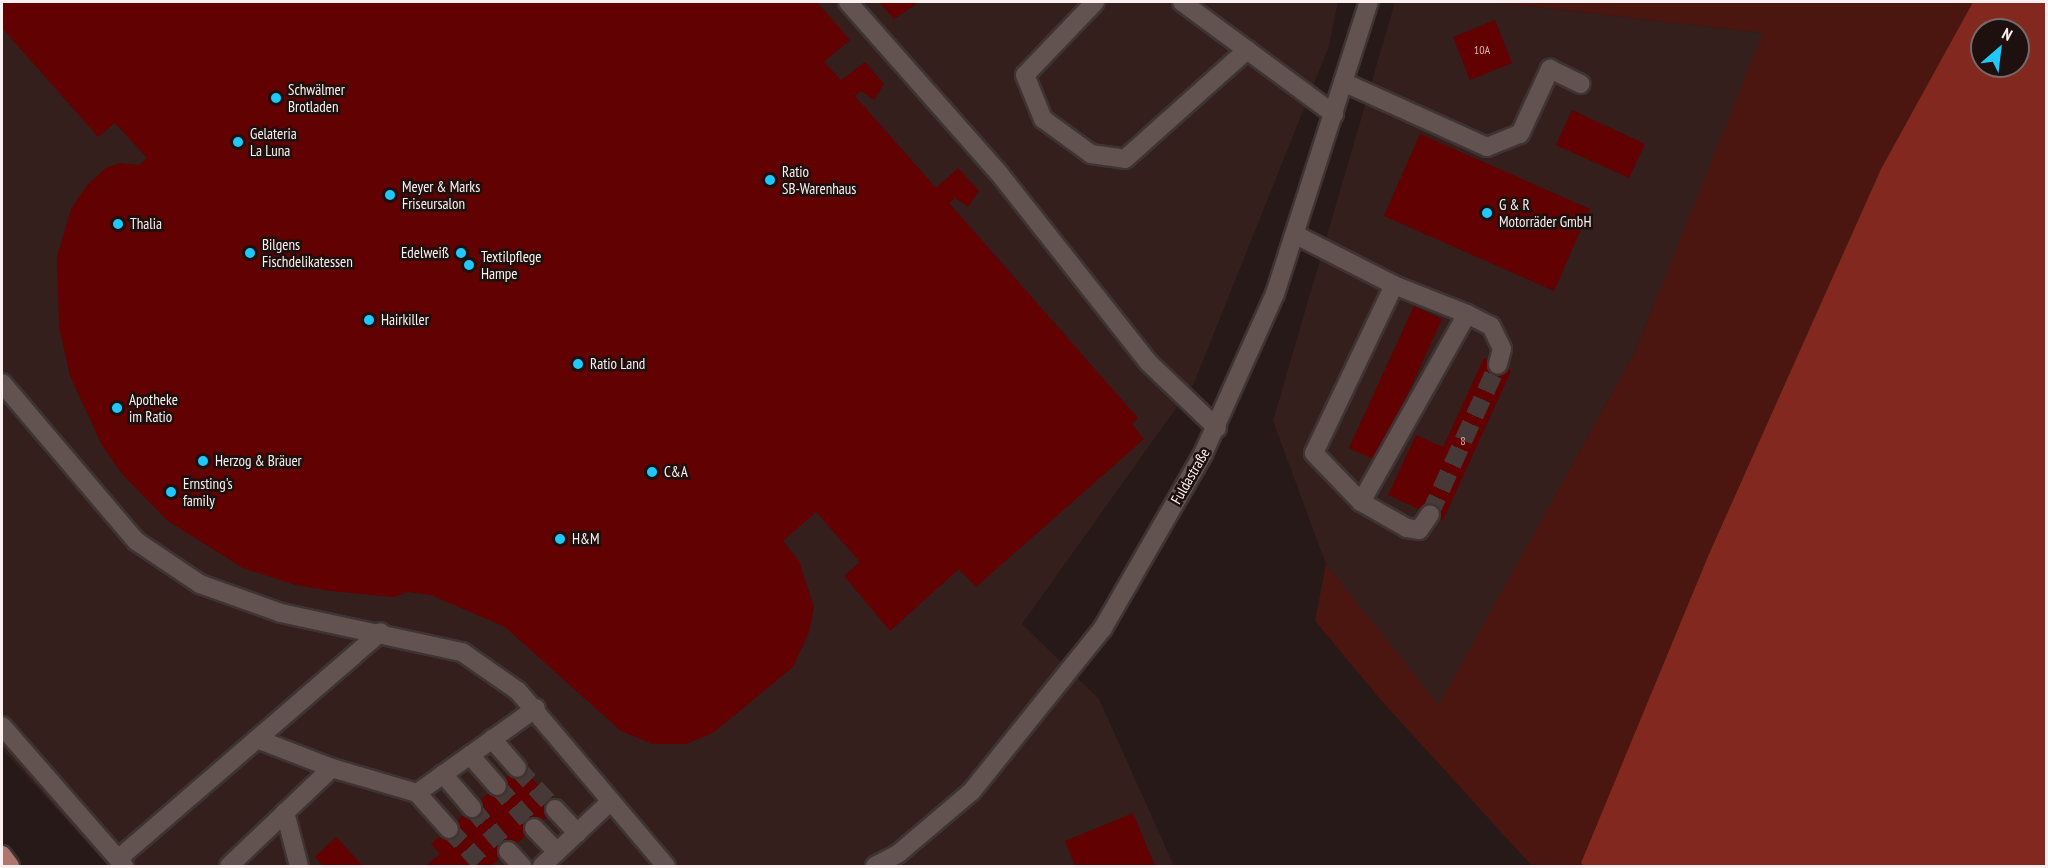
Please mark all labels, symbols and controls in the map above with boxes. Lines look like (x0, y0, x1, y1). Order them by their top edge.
north arrow (1970, 18, 2030, 78)
text: N (1999, 23, 2016, 45)
house number: 10A (1474, 43, 1490, 57)
place label: Schwälmer Brotladen (288, 80, 345, 115)
marker: Schwälmer Brotladen (269, 91, 283, 105)
place label: Gelateria La Luna (250, 124, 297, 159)
marker: Gelateria La Luna (231, 135, 245, 149)
place label: Ratio SB-Warenhaus (782, 162, 856, 197)
marker: Ratio SB-Warenhaus (763, 173, 777, 187)
place label: Meyer & Marks Friseursalon (402, 177, 480, 212)
marker: Meyer & Marks Friseursalon (383, 188, 397, 202)
place label: G & R Motorräder GmbH (1499, 195, 1591, 230)
marker: G & R Motorräder GmbH (1480, 206, 1494, 220)
place label: Thalia (130, 215, 162, 233)
marker: Thalia (111, 217, 125, 231)
place label: Bilgens Fischdelikatessen (262, 235, 353, 270)
place label: Edelweiß (401, 244, 449, 262)
marker: Bilgens Fischdelikatessen (243, 246, 257, 260)
marker: Edelweiß (454, 246, 468, 260)
place label: Textilpflege Hampe (481, 247, 541, 282)
marker: Textilpflege Hampe (462, 258, 476, 272)
place label: Hairkiller (381, 311, 429, 329)
marker: Hairkiller (362, 313, 376, 327)
place label: Ratio Land (590, 355, 645, 373)
marker: Ratio Land (571, 357, 585, 371)
place label: Apotheke im Ratio (129, 390, 178, 425)
marker: Apotheke im Ratio (110, 401, 124, 415)
house number: 8 (1460, 434, 1466, 448)
street label: Fuldastraße (1167, 445, 1213, 507)
place label: Herzog & Bräuer (215, 452, 302, 470)
marker: Herzog & Bräuer (196, 454, 210, 468)
place label: C&A (664, 463, 688, 481)
marker: C&A (645, 465, 659, 479)
place label: Ernsting's family (183, 474, 233, 509)
marker: Ernsting's family (164, 485, 178, 499)
place label: H&M (572, 530, 599, 548)
marker: H&M (553, 532, 567, 546)

